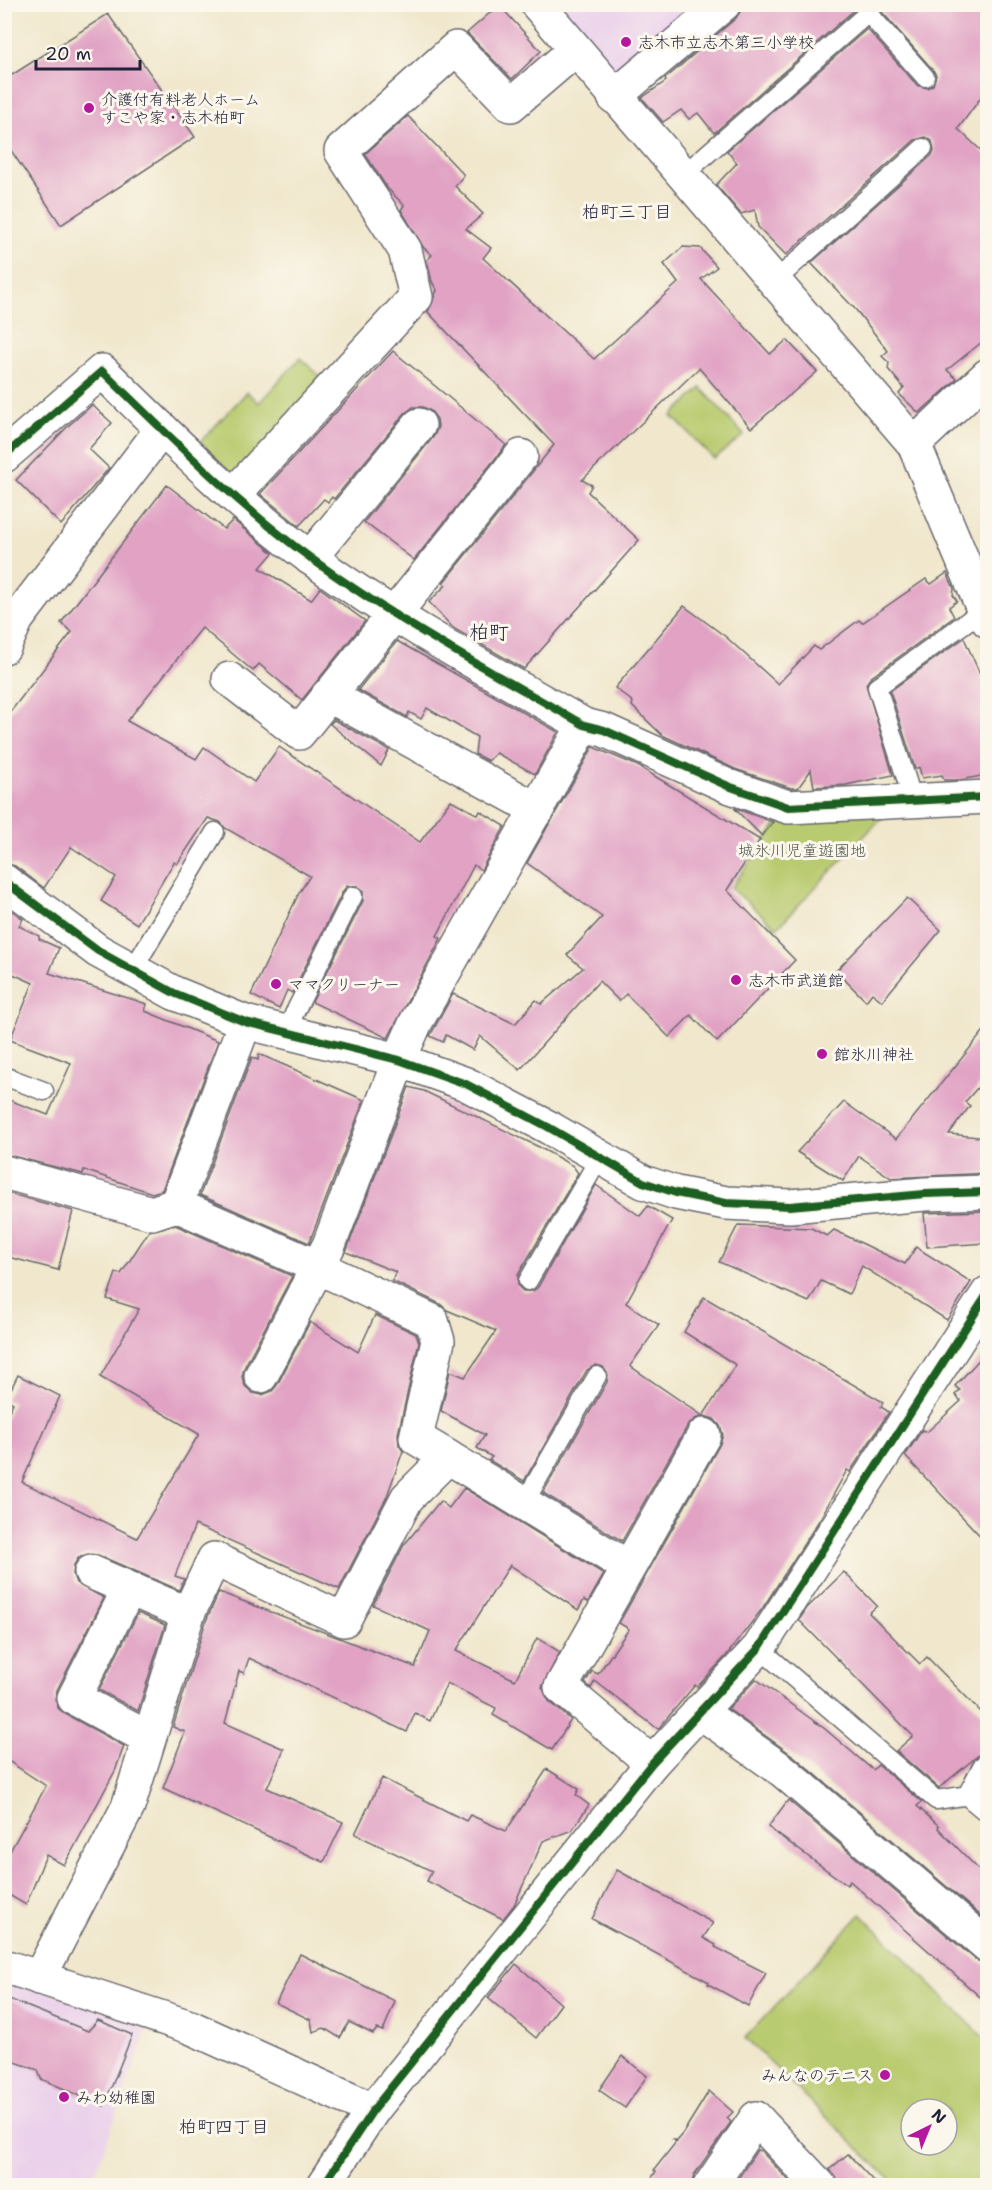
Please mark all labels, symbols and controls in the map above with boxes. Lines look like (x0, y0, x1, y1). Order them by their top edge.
place label: 志木市立志木第三小学校 (638, 32, 814, 53)
scale bar (36, 33, 140, 71)
marker: 志木市立志木第三小学校 (619, 35, 633, 49)
text: 20 m (45, 42, 91, 66)
place label: 介護付有料老人ホーム すこや家・志木柏町 (101, 89, 260, 128)
marker: 介護付有料老人ホーム すこや家・志木柏町 (82, 101, 96, 115)
district label: 柏町三丁目 (582, 200, 672, 224)
district label: 柏町 (469, 619, 509, 645)
park label: 城氷川児童遊園地 (738, 840, 866, 861)
place label: 志木市武道館 (748, 970, 844, 991)
marker: 志木市武道館 (729, 973, 743, 987)
place label: ママクリーナー (288, 974, 400, 995)
marker: ママクリーナー (269, 977, 283, 991)
place label: 館氷川神社 (834, 1044, 914, 1065)
marker: 館氷川神社 (815, 1047, 829, 1061)
place label: みんなのテニス (761, 2065, 873, 2086)
marker: みんなのテニス (878, 2068, 892, 2082)
place label: みわ幼稚園 (76, 2087, 156, 2108)
marker: みわ幼稚園 (57, 2090, 71, 2104)
north arrow (899, 2097, 959, 2157)
text: N (927, 2104, 951, 2128)
district label: 柏町四丁目 (179, 2115, 269, 2139)

